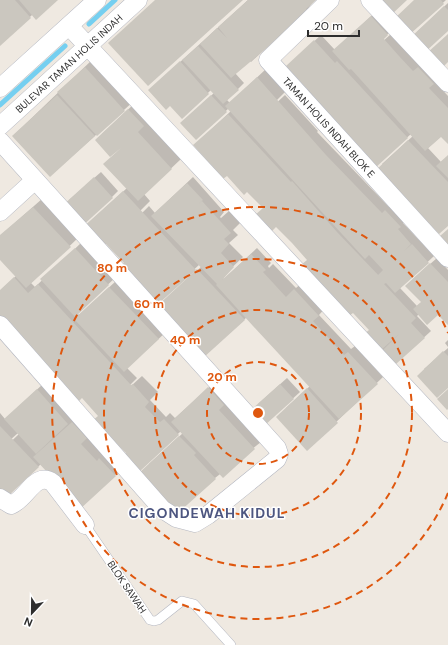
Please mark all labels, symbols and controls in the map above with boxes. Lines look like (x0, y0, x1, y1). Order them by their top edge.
street label: BULEVAR TAMAN HOLIS INDAH (12, 11, 125, 115)
scale bar (308, 12, 359, 38)
text: 20 m (314, 18, 343, 34)
street label: TAMAN HOLIS INDAH BLOK E (280, 74, 378, 180)
text: 80 m (97, 260, 127, 276)
text: 60 m (134, 296, 164, 312)
text: 40 m (170, 332, 200, 348)
text: 20 m (207, 369, 237, 385)
centre of rings (251, 406, 265, 420)
district label: CIGONDEWAH KIDUL (128, 504, 286, 522)
street label: BLOK SAWAH (105, 558, 150, 616)
north arrow (12, 593, 52, 633)
text: N (22, 614, 35, 630)

